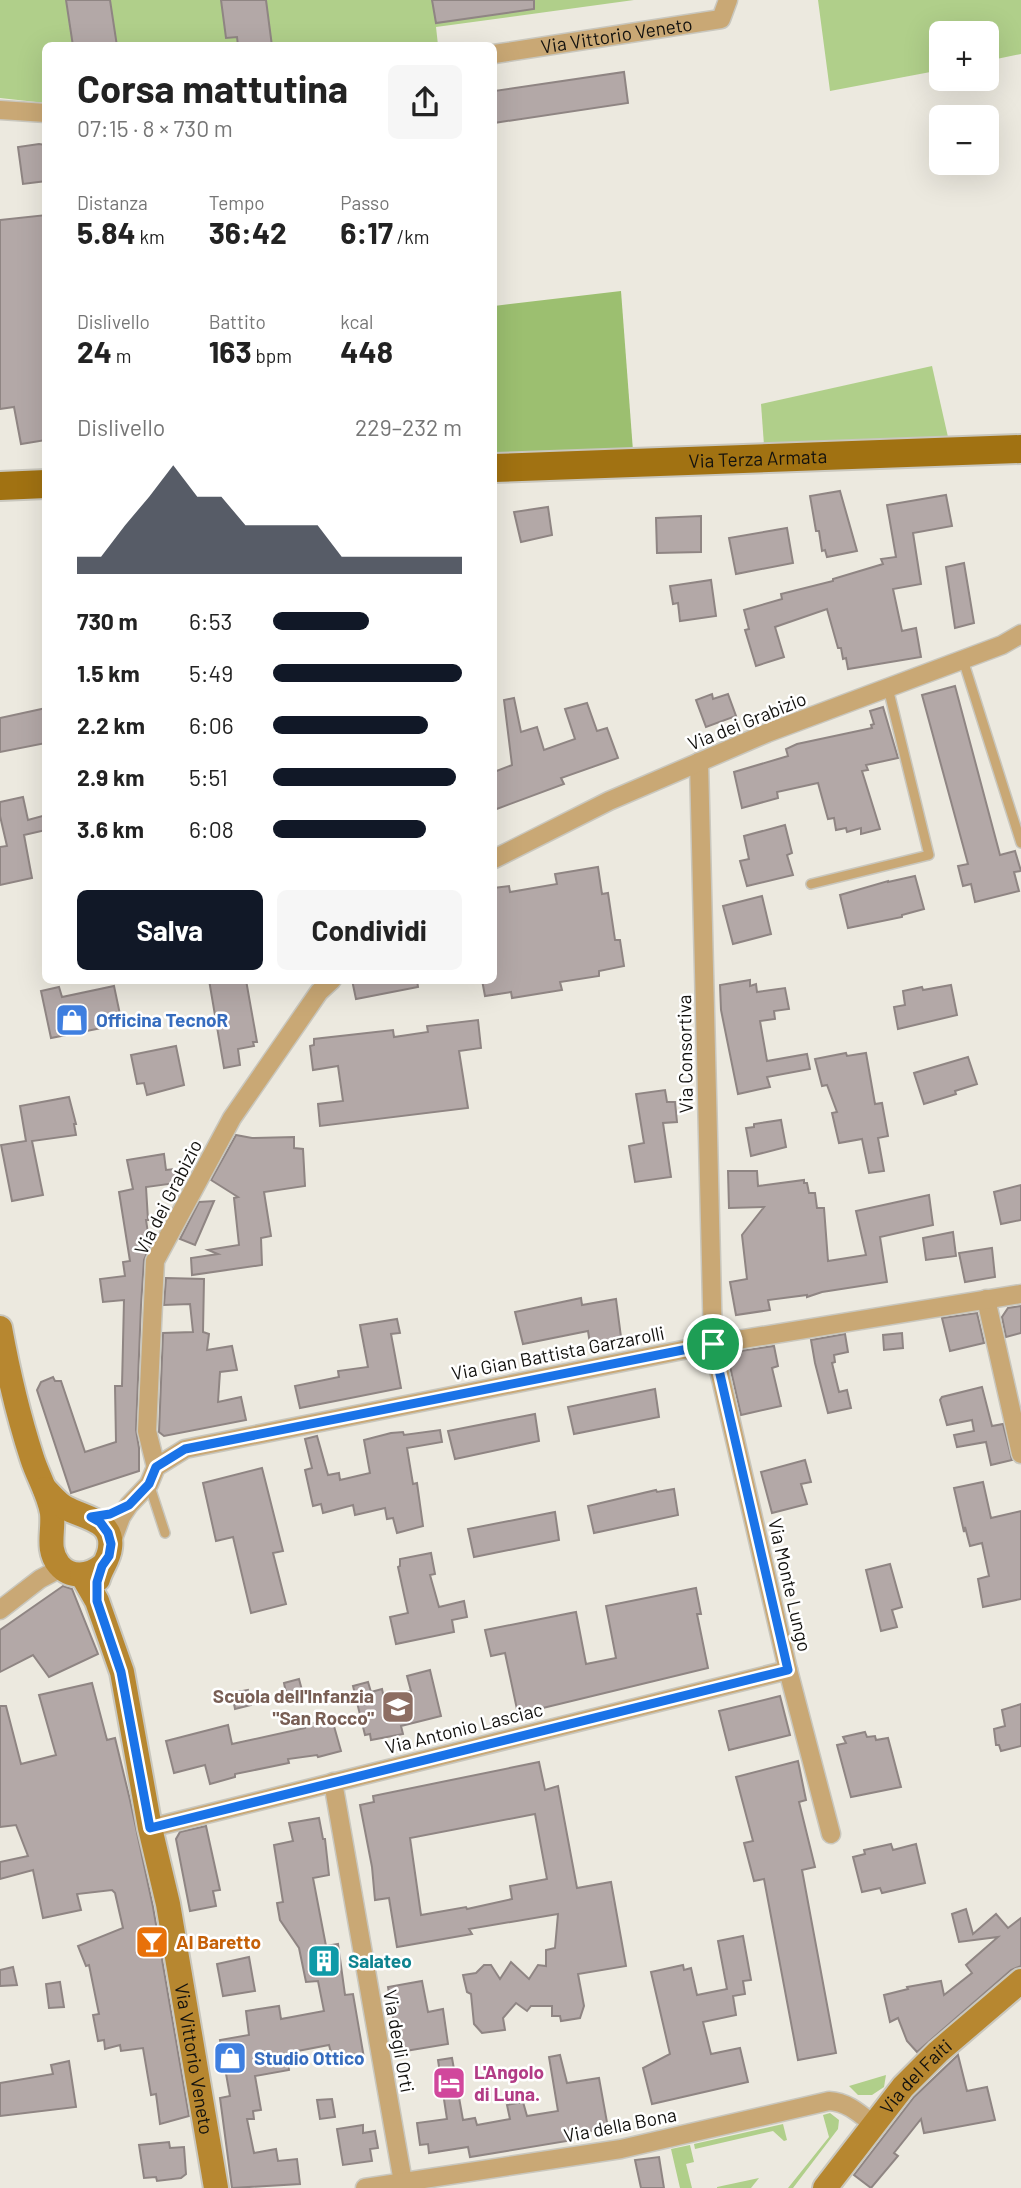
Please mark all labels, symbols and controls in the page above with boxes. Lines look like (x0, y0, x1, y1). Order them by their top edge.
street label: Via Vittorio Veneto (539, 12, 694, 58)
map controls (929, 21, 999, 175)
button: + (929, 21, 999, 91)
text: Corsa mattutina (77, 65, 348, 111)
button: share (388, 65, 462, 139)
button: − (929, 105, 999, 175)
text: 07:15 · 8 × 730 m (77, 114, 233, 142)
text: Distanza (77, 191, 148, 214)
text: Tempo (209, 191, 265, 214)
text: Passo (340, 191, 390, 214)
text: 5.84 (77, 214, 136, 250)
text: 36:42 (209, 214, 287, 250)
text: 6:17 (340, 214, 393, 250)
text: km (136, 225, 165, 248)
text: /km (393, 225, 430, 248)
text: Dislivello (77, 310, 150, 333)
text: Battito (209, 310, 266, 333)
text: kcal (340, 310, 373, 333)
text: 24 (77, 333, 112, 369)
text: 163 (209, 333, 252, 369)
text: 448 (340, 333, 393, 369)
text: m (112, 344, 131, 367)
text: bpm (252, 344, 292, 367)
text: Dislivello (77, 413, 165, 441)
text: 229–232 m (355, 413, 462, 441)
street label: Via Terza Armata (688, 444, 828, 472)
text: 730 m (77, 607, 138, 635)
text: 6:53 (189, 607, 232, 635)
text: 1.5 km (77, 659, 140, 687)
text: 5:49 (189, 659, 233, 687)
street label: Via dei Grabizio (684, 686, 809, 755)
text: 2.2 km (77, 711, 145, 739)
text: 6:06 (189, 711, 233, 739)
text: 2.9 km (77, 763, 144, 791)
text: 5:51 (189, 763, 228, 791)
text: 3.6 km (77, 815, 144, 843)
text: 6:08 (189, 815, 234, 843)
button: Salva (77, 890, 263, 970)
button: Condividi (277, 890, 462, 970)
street label: Via Consortiva (672, 995, 697, 1114)
shop icon: Officina TecnoR (53, 1001, 91, 1039)
place label: Officina TecnoR (96, 1008, 228, 1031)
street label: Via dei Grabizio (129, 1136, 206, 1258)
pin (683, 1314, 743, 1374)
street label: Via Gian Battista Garzarolli (449, 1321, 666, 1384)
icon: arrive (694, 1325, 732, 1363)
street label: Via Monte Lungo (764, 1516, 817, 1654)
place label: Scuola dell'Infanzia "San Rocco" (213, 1684, 374, 1729)
school or university icon: Scuola dell'Infanzia "San Rocco" (379, 1688, 417, 1726)
street label: Via Antonio Lasciac (383, 1697, 545, 1758)
bar icon: Al Baretto (133, 1923, 171, 1961)
place label: Al Baretto (176, 1930, 261, 1953)
building icon: Salateo (305, 1942, 343, 1980)
place label: Salateo (348, 1949, 412, 1972)
street label: Via Vittorio Veneto (171, 1981, 219, 2136)
street label: Via degli Orti (379, 1988, 420, 2094)
street label: Via del Faiti (875, 2034, 956, 2118)
shop icon: Studio Ottico (211, 2039, 249, 2077)
place label: Studio Ottico (254, 2046, 365, 2069)
place label: L'Angolo di Luna. (474, 2060, 544, 2105)
hotel icon: L'Angolo di Luna. (430, 2064, 468, 2102)
street label: Via della Bona (562, 2102, 678, 2147)

